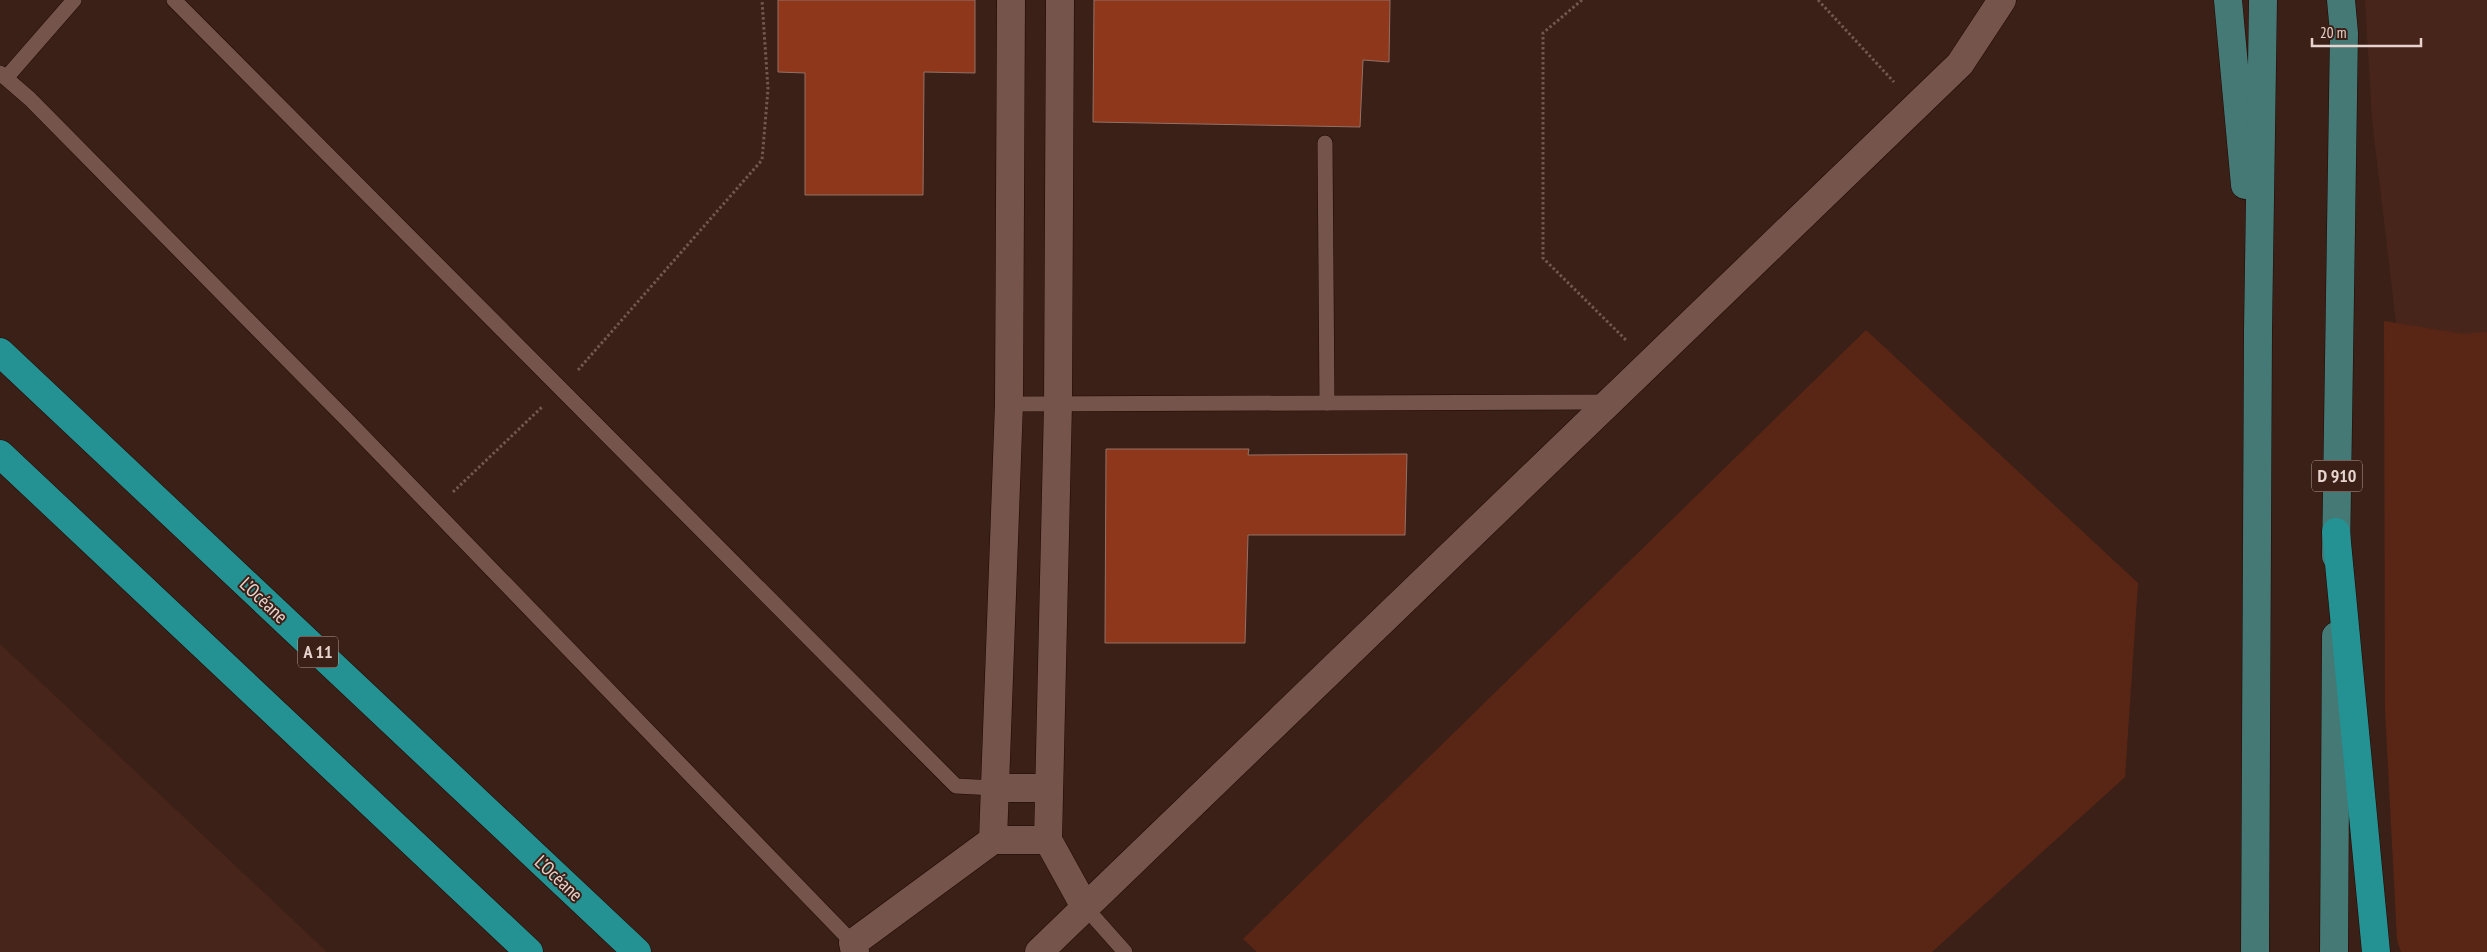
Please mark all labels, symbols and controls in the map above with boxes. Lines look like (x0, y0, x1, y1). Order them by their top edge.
scale bar (2312, 15, 2421, 47)
text: 20 m (2320, 23, 2346, 42)
road number: D 910 (2312, 461, 2362, 492)
street label: L’Océane (235, 572, 293, 628)
road number: A 11 (298, 636, 338, 668)
street label: L’Océane (530, 850, 588, 906)

